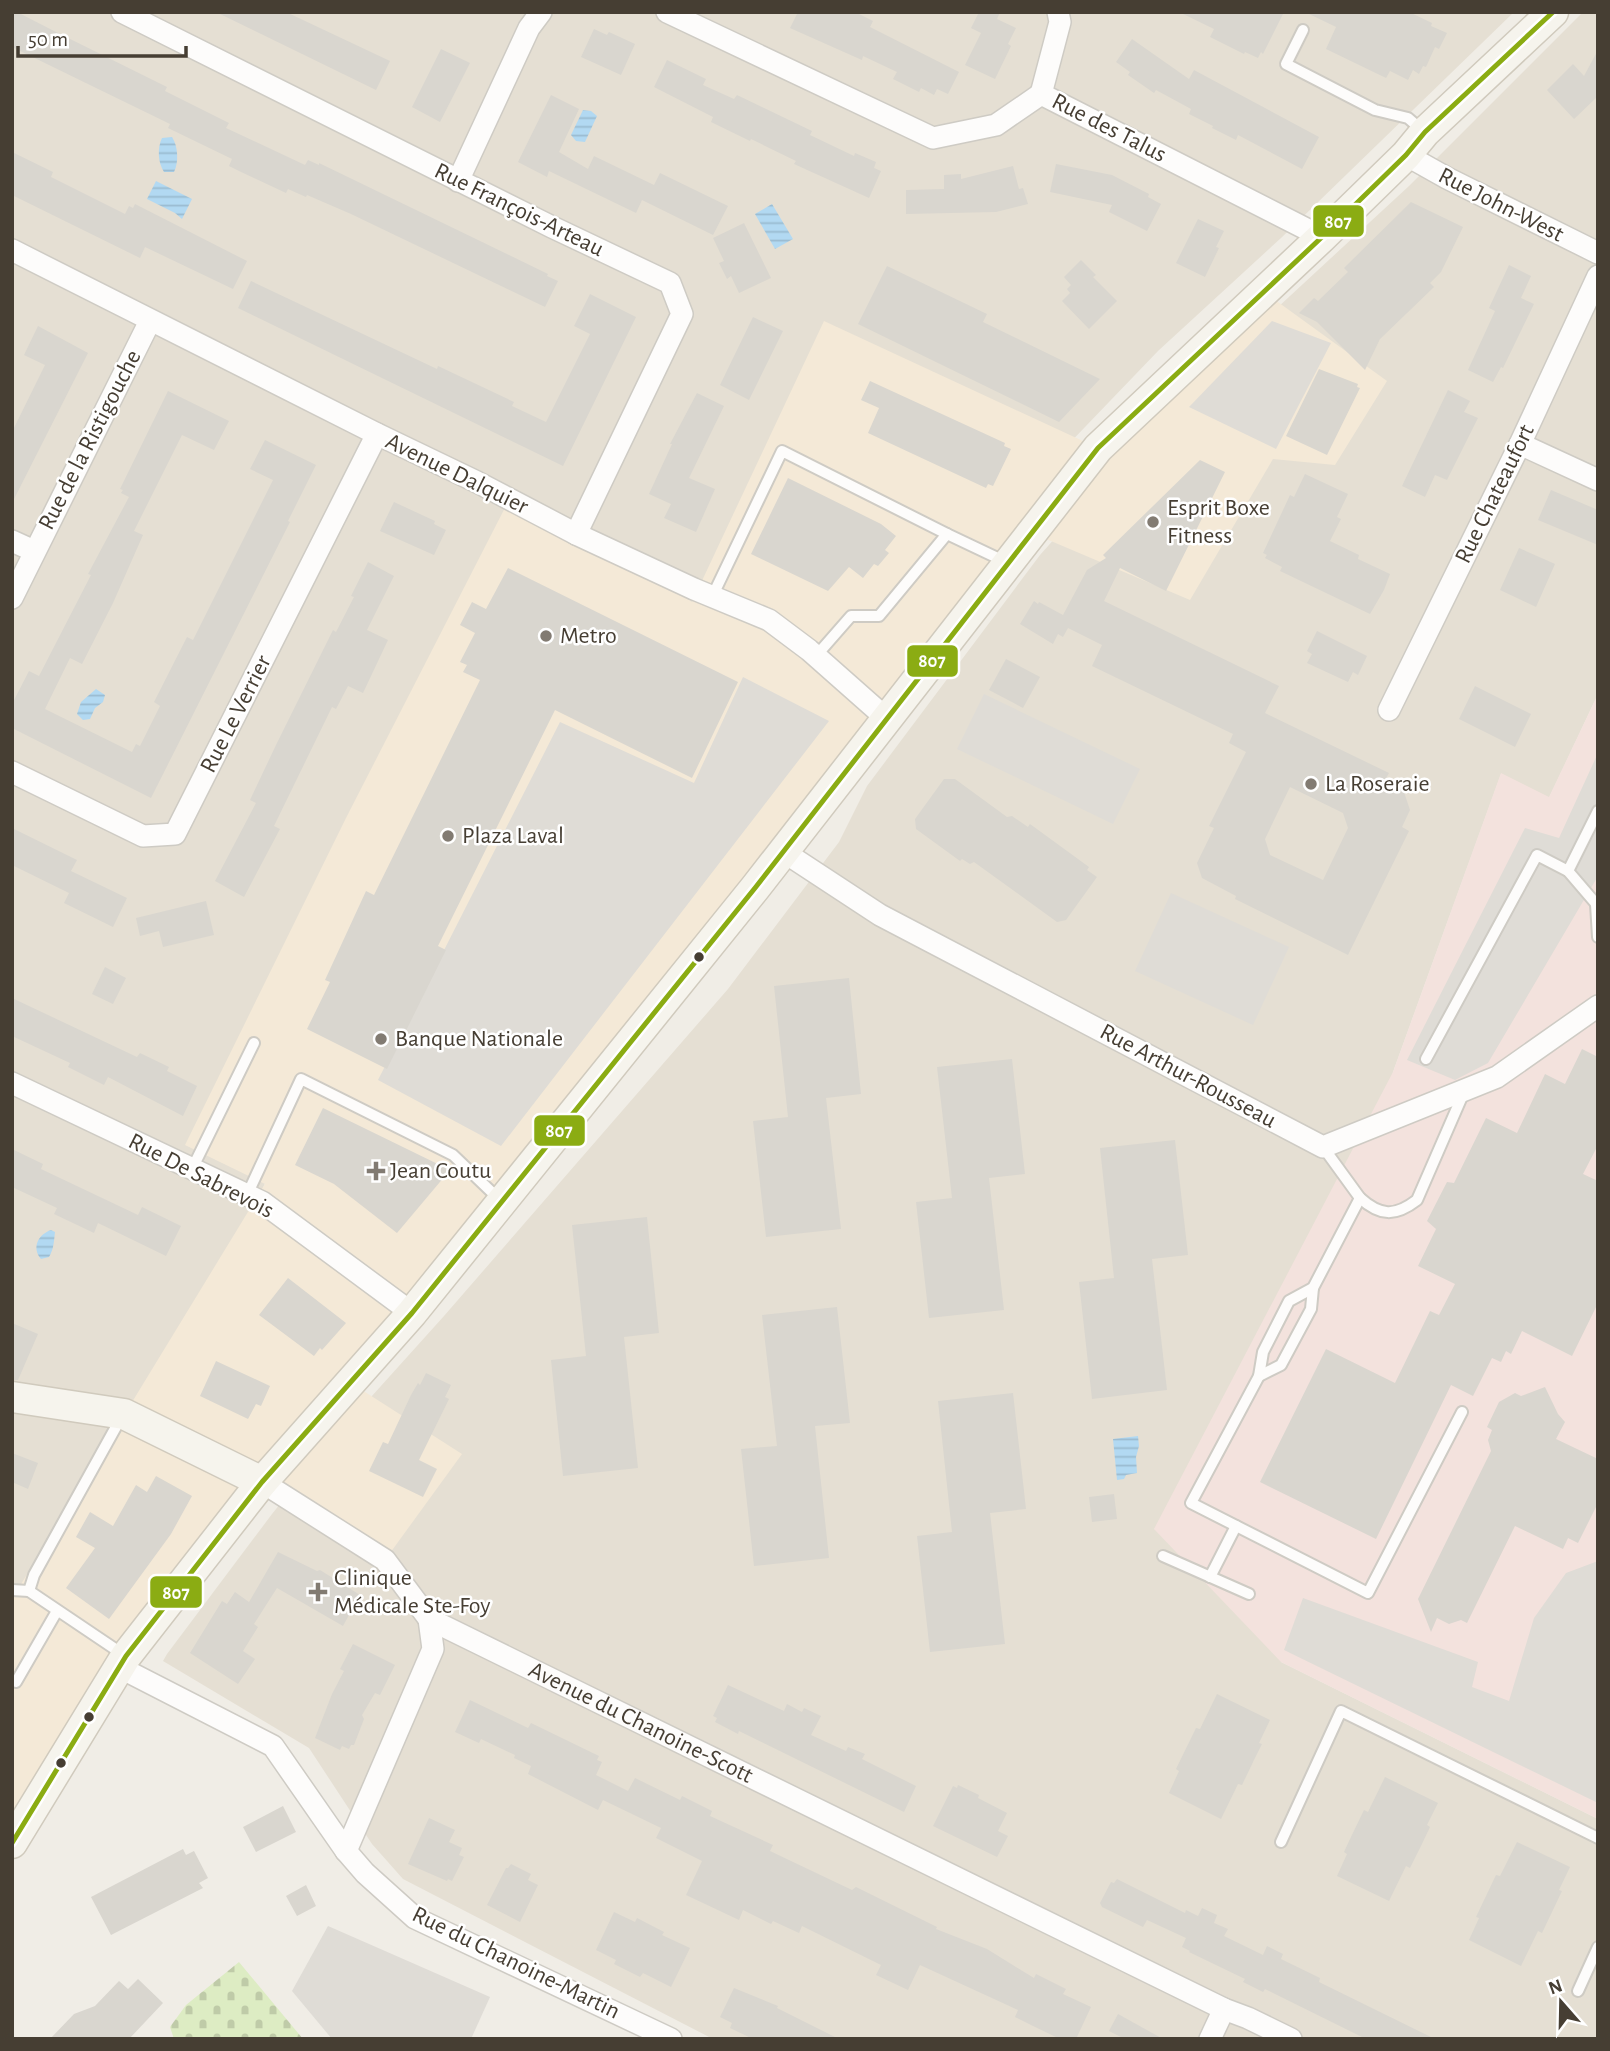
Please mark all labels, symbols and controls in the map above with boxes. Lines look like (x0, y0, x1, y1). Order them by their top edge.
scale bar (18, 14, 186, 58)
text: 50 m (28, 29, 68, 50)
street label: Rue des Talus (1048, 89, 1170, 167)
street label: Rue François-Arteau (430, 159, 608, 261)
street label: Rue John-West (1435, 163, 1568, 247)
line badge: 807 (1312, 204, 1365, 238)
text: 807 (1324, 213, 1352, 232)
street label: Rue de la Ristigouche (34, 346, 146, 534)
street label: Rue Chateaufort (1451, 420, 1539, 567)
street label: Avenue Dalquier (382, 429, 532, 519)
place label: Esprit Boxe Fitness (1167, 496, 1270, 548)
marker: Esprit Boxe Fitness (1145, 514, 1161, 530)
place label: Metro (560, 624, 617, 648)
marker: Metro (538, 628, 554, 644)
line badge: 807 (906, 644, 959, 678)
street label: Rue Le Verrier (196, 651, 276, 777)
text: 807 (918, 652, 946, 671)
place label: La Roseraie (1325, 772, 1430, 796)
marker: La Roseraie (1303, 776, 1319, 792)
place label: Plaza Laval (462, 824, 564, 848)
marker: Plaza Laval (440, 828, 456, 844)
unlabelled marker (692, 950, 706, 964)
street label: Rue Arthur-Rousseau (1096, 1019, 1280, 1133)
place label: Banque Nationale (395, 1027, 563, 1051)
marker: Banque Nationale (373, 1031, 389, 1047)
line badge: 807 (533, 1114, 586, 1147)
text: 807 (545, 1122, 573, 1141)
street label: Rue De Sabrevois (124, 1129, 278, 1223)
place label: Jean Coutu (390, 1159, 491, 1183)
marker: Jean Coutu (368, 1163, 384, 1179)
place label: Clinique Médicale Ste-Foy (334, 1566, 490, 1618)
line badge: 807 (149, 1575, 203, 1609)
marker: Clinique Médicale Ste-Foy (308, 1582, 328, 1602)
text: 807 (162, 1584, 190, 1603)
street label: Avenue du Chanoine-Scott (525, 1658, 757, 1788)
unlabelled marker (82, 1710, 96, 1724)
unlabelled marker (54, 1756, 68, 1770)
street label: Rue du Chanoine-Martin (408, 1902, 624, 2024)
north arrow (1526, 1967, 1596, 2037)
text: N (1546, 1976, 1565, 1999)

